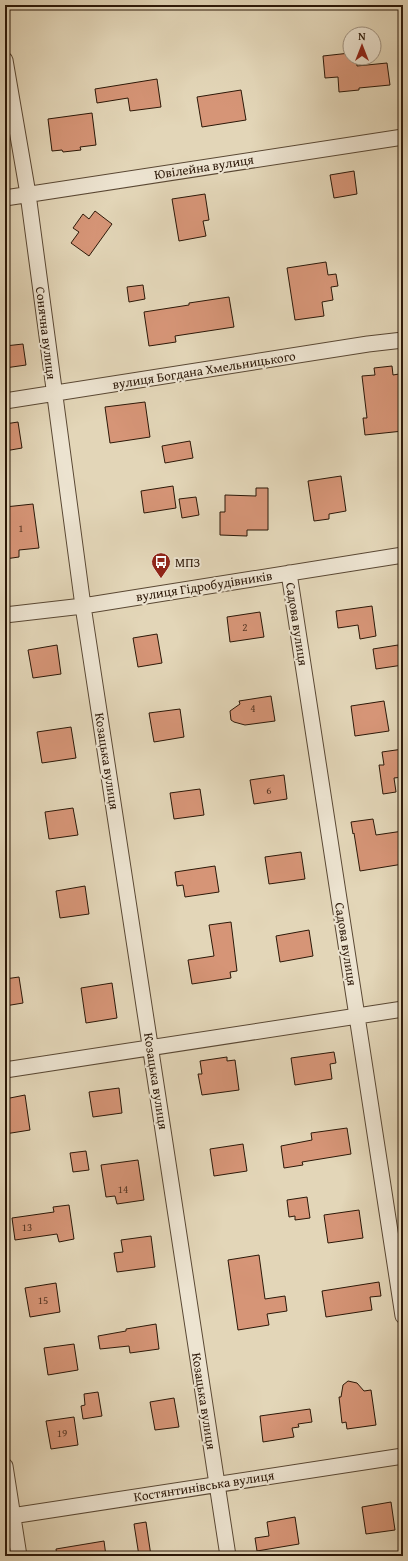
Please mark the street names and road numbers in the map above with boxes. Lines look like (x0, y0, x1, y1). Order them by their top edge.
street label: Ювілейна вулиця (153, 150, 256, 184)
street label: Сонячна вулиця (31, 286, 61, 381)
street label: вулиця Богдана Хмельницького (111, 346, 297, 394)
street label: вулиця Гідробудівників (134, 566, 274, 606)
street label: Садова вулиця (281, 581, 313, 667)
street label: Козацька вулиця (90, 711, 124, 811)
street label: Садова вулиця (330, 901, 362, 987)
street label: Козацька вулиця (139, 1031, 173, 1131)
street label: Козацька вулиця (187, 1351, 221, 1451)
street label: Костянтинівська вулиця (132, 1465, 276, 1506)

